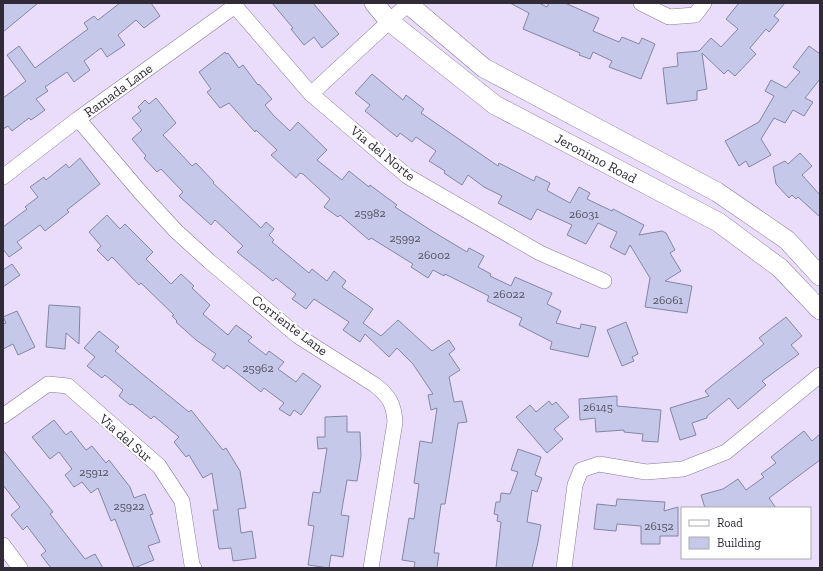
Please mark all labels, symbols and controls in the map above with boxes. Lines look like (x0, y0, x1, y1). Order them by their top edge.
street label: Ramada Lane (81, 60, 156, 121)
street label: Via del Norte (346, 121, 419, 185)
street label: Jeronimo Road (552, 130, 640, 187)
house number: 25982 (354, 206, 386, 220)
house number: 26031 (569, 207, 599, 221)
house number: 25992 (389, 231, 421, 245)
house number: 26002 (418, 248, 450, 262)
house number: 26022 (493, 287, 525, 301)
street label: Corriente Lane (248, 291, 331, 360)
house number: 26061 (653, 293, 684, 307)
house number: 25962 (242, 361, 274, 375)
house number: 26145 (583, 400, 613, 414)
street label: Via del Sur (95, 410, 156, 466)
house number: 25912 (79, 465, 109, 479)
house number: 25922 (113, 499, 145, 513)
legend (681, 507, 811, 559)
text: Road (717, 516, 743, 530)
house number: 26152 (644, 519, 674, 533)
text: Building (717, 536, 761, 550)

